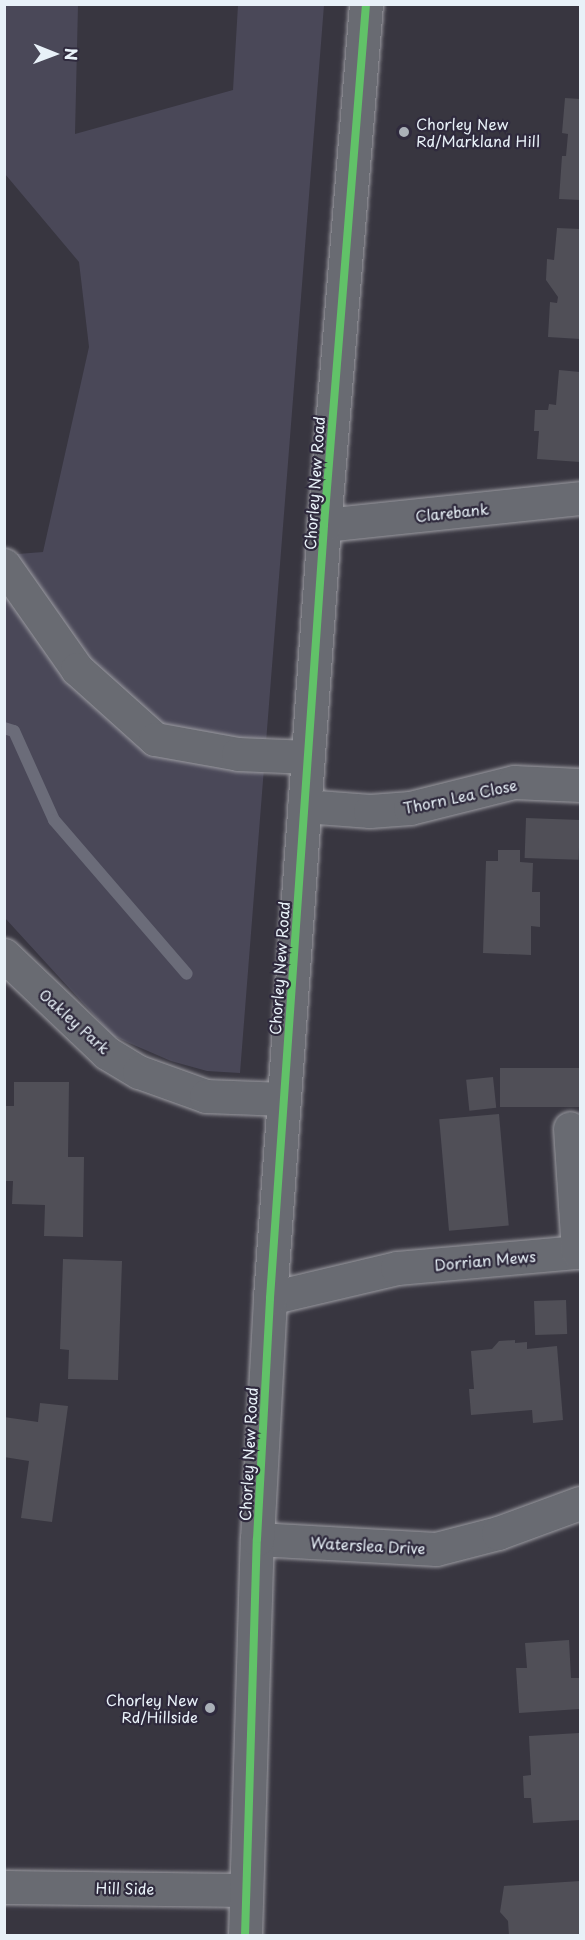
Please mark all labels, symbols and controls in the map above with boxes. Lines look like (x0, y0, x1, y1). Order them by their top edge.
north arrow (24, 24, 84, 84)
text: N (60, 48, 84, 61)
place label: Chorley New Rd/Markland Hill (416, 114, 540, 149)
marker: Chorley New Rd/Markland Hill (397, 125, 411, 139)
street label: Chorley New Road (300, 415, 328, 551)
street label: Clarebank (414, 499, 490, 525)
street label: Thorn Lea Close (401, 775, 519, 817)
street label: Chorley New Road (265, 900, 293, 1036)
street label: Oakley Park (36, 984, 114, 1058)
street label: Dorrian Mews (434, 1247, 536, 1273)
street label: Chorley New Road (236, 1387, 260, 1521)
street label: Waterslea Drive (309, 1533, 427, 1557)
place label: Chorley New Rd/Hillside (105, 1690, 198, 1725)
marker: Chorley New Rd/Hillside (203, 1701, 217, 1715)
street label: Hill Side (95, 1878, 155, 1898)

